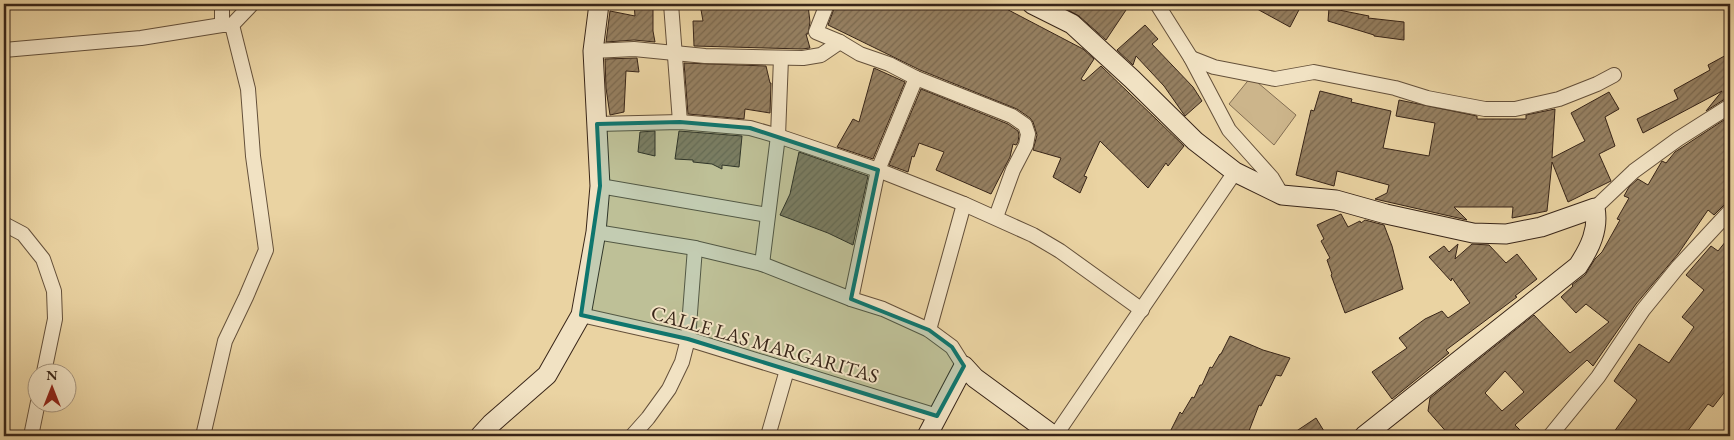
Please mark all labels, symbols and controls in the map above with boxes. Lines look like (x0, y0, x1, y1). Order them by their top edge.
street label: CALLE LAS MARGARITAS (648, 299, 882, 389)
north arrow (28, 362, 78, 412)
text: N (46, 366, 58, 384)

